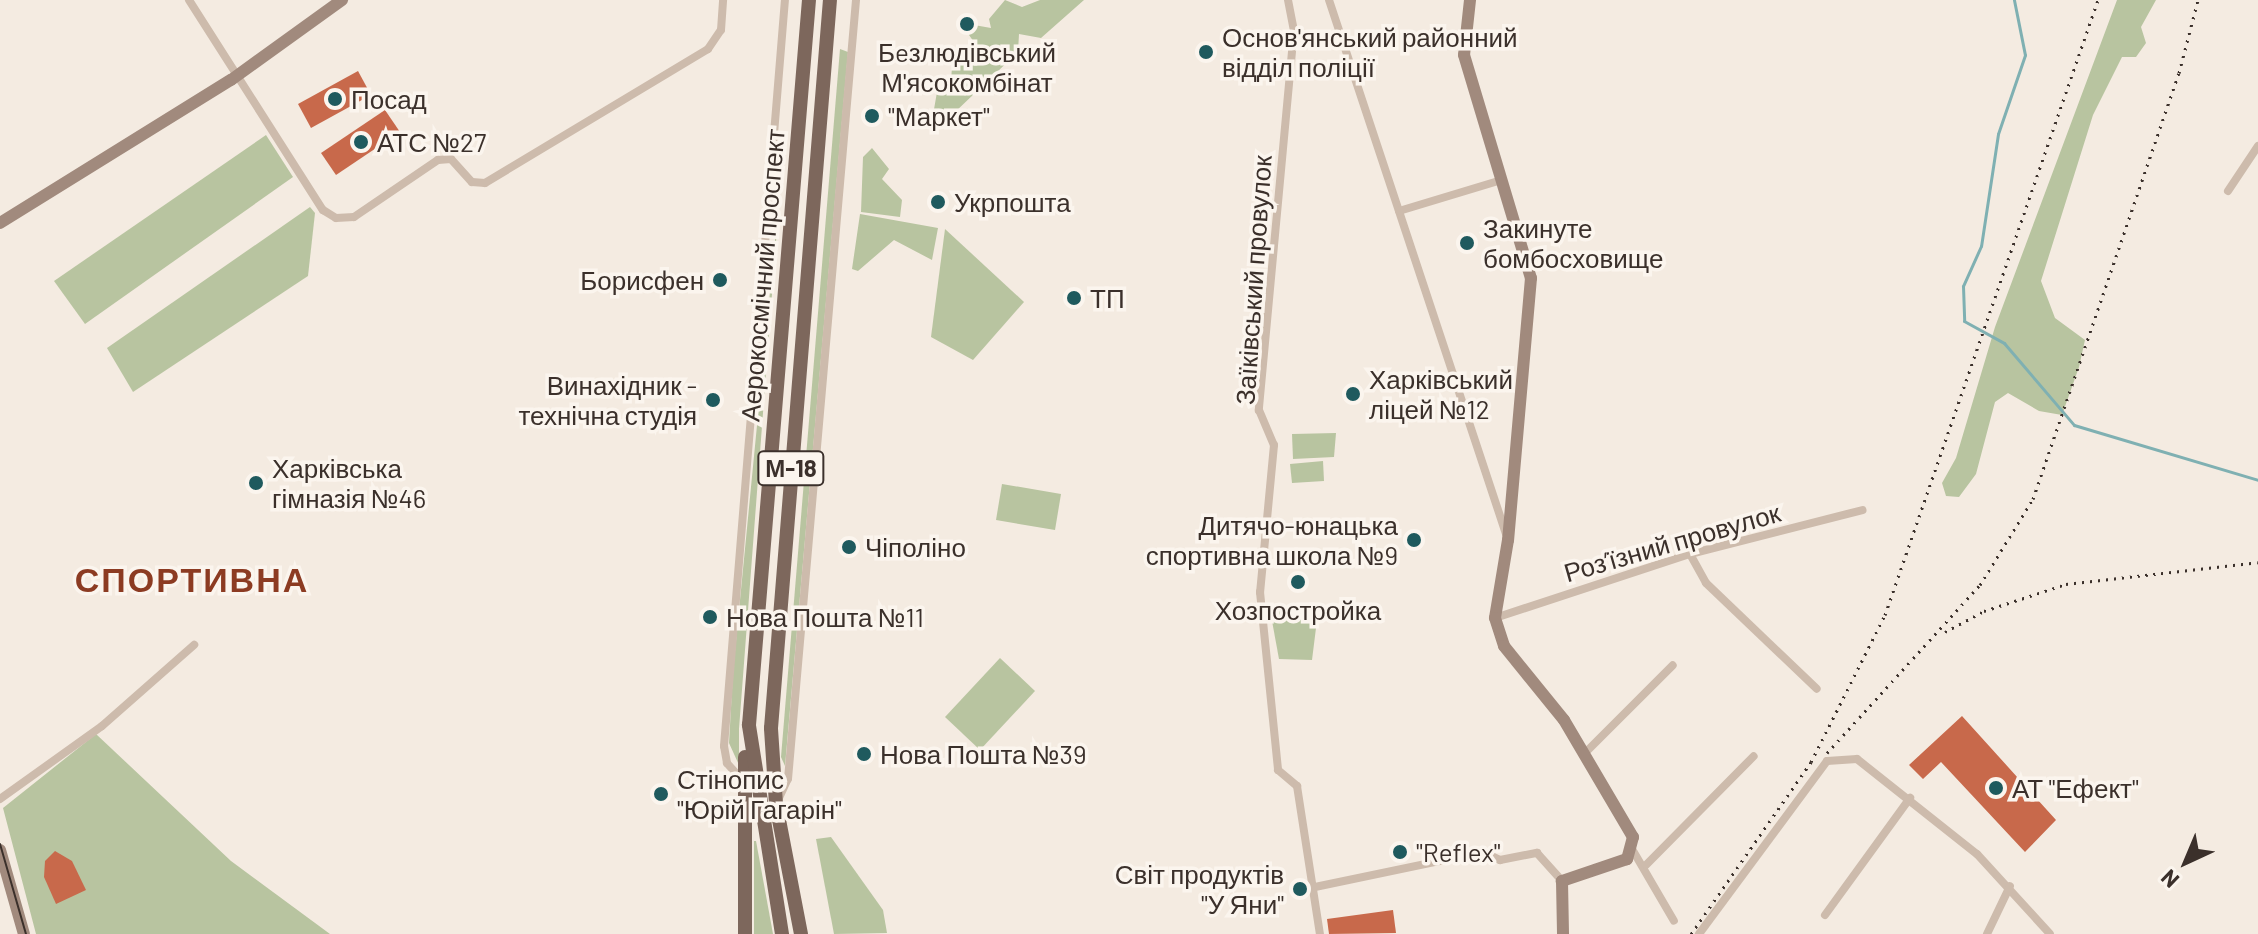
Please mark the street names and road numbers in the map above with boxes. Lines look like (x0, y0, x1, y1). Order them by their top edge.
street label: Аерокосмічний проспект (734, 127, 790, 423)
street label: Заїківський провулок (1229, 154, 1277, 406)
road number: М-18 (757, 448, 825, 488)
street label: Роз’їзний провулок (1560, 496, 1784, 588)

